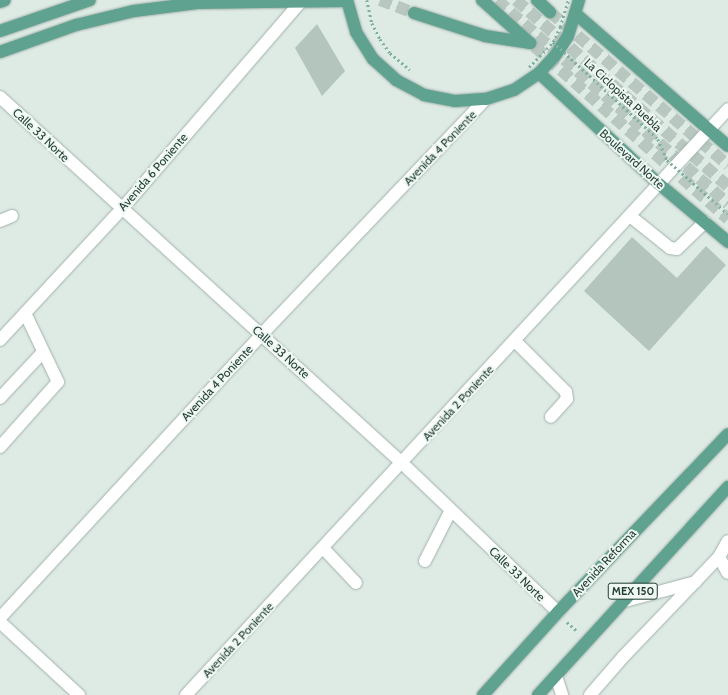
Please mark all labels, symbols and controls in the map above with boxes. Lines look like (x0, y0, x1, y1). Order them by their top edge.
street label: La Ciclopista Puebla (581, 55, 665, 135)
street label: Calle 33 Norte (10, 105, 72, 165)
street label: Avenida 4 Poniente (401, 108, 479, 188)
street label: Boulevard Norte (597, 126, 667, 192)
street label: Avenida 6 Poniente (115, 130, 191, 214)
street label: Calle 33 Norte (249, 323, 313, 381)
street label: Avenida 4 Poniente (178, 342, 256, 424)
street label: Avenida 2 Poniente (419, 362, 497, 444)
street label: Avenida Reforma (569, 526, 639, 600)
street label: Calle 33 Norte (486, 544, 548, 604)
road number: MEX 150 (607, 582, 659, 600)
street label: Avenida 2 Poniente (199, 599, 277, 681)

